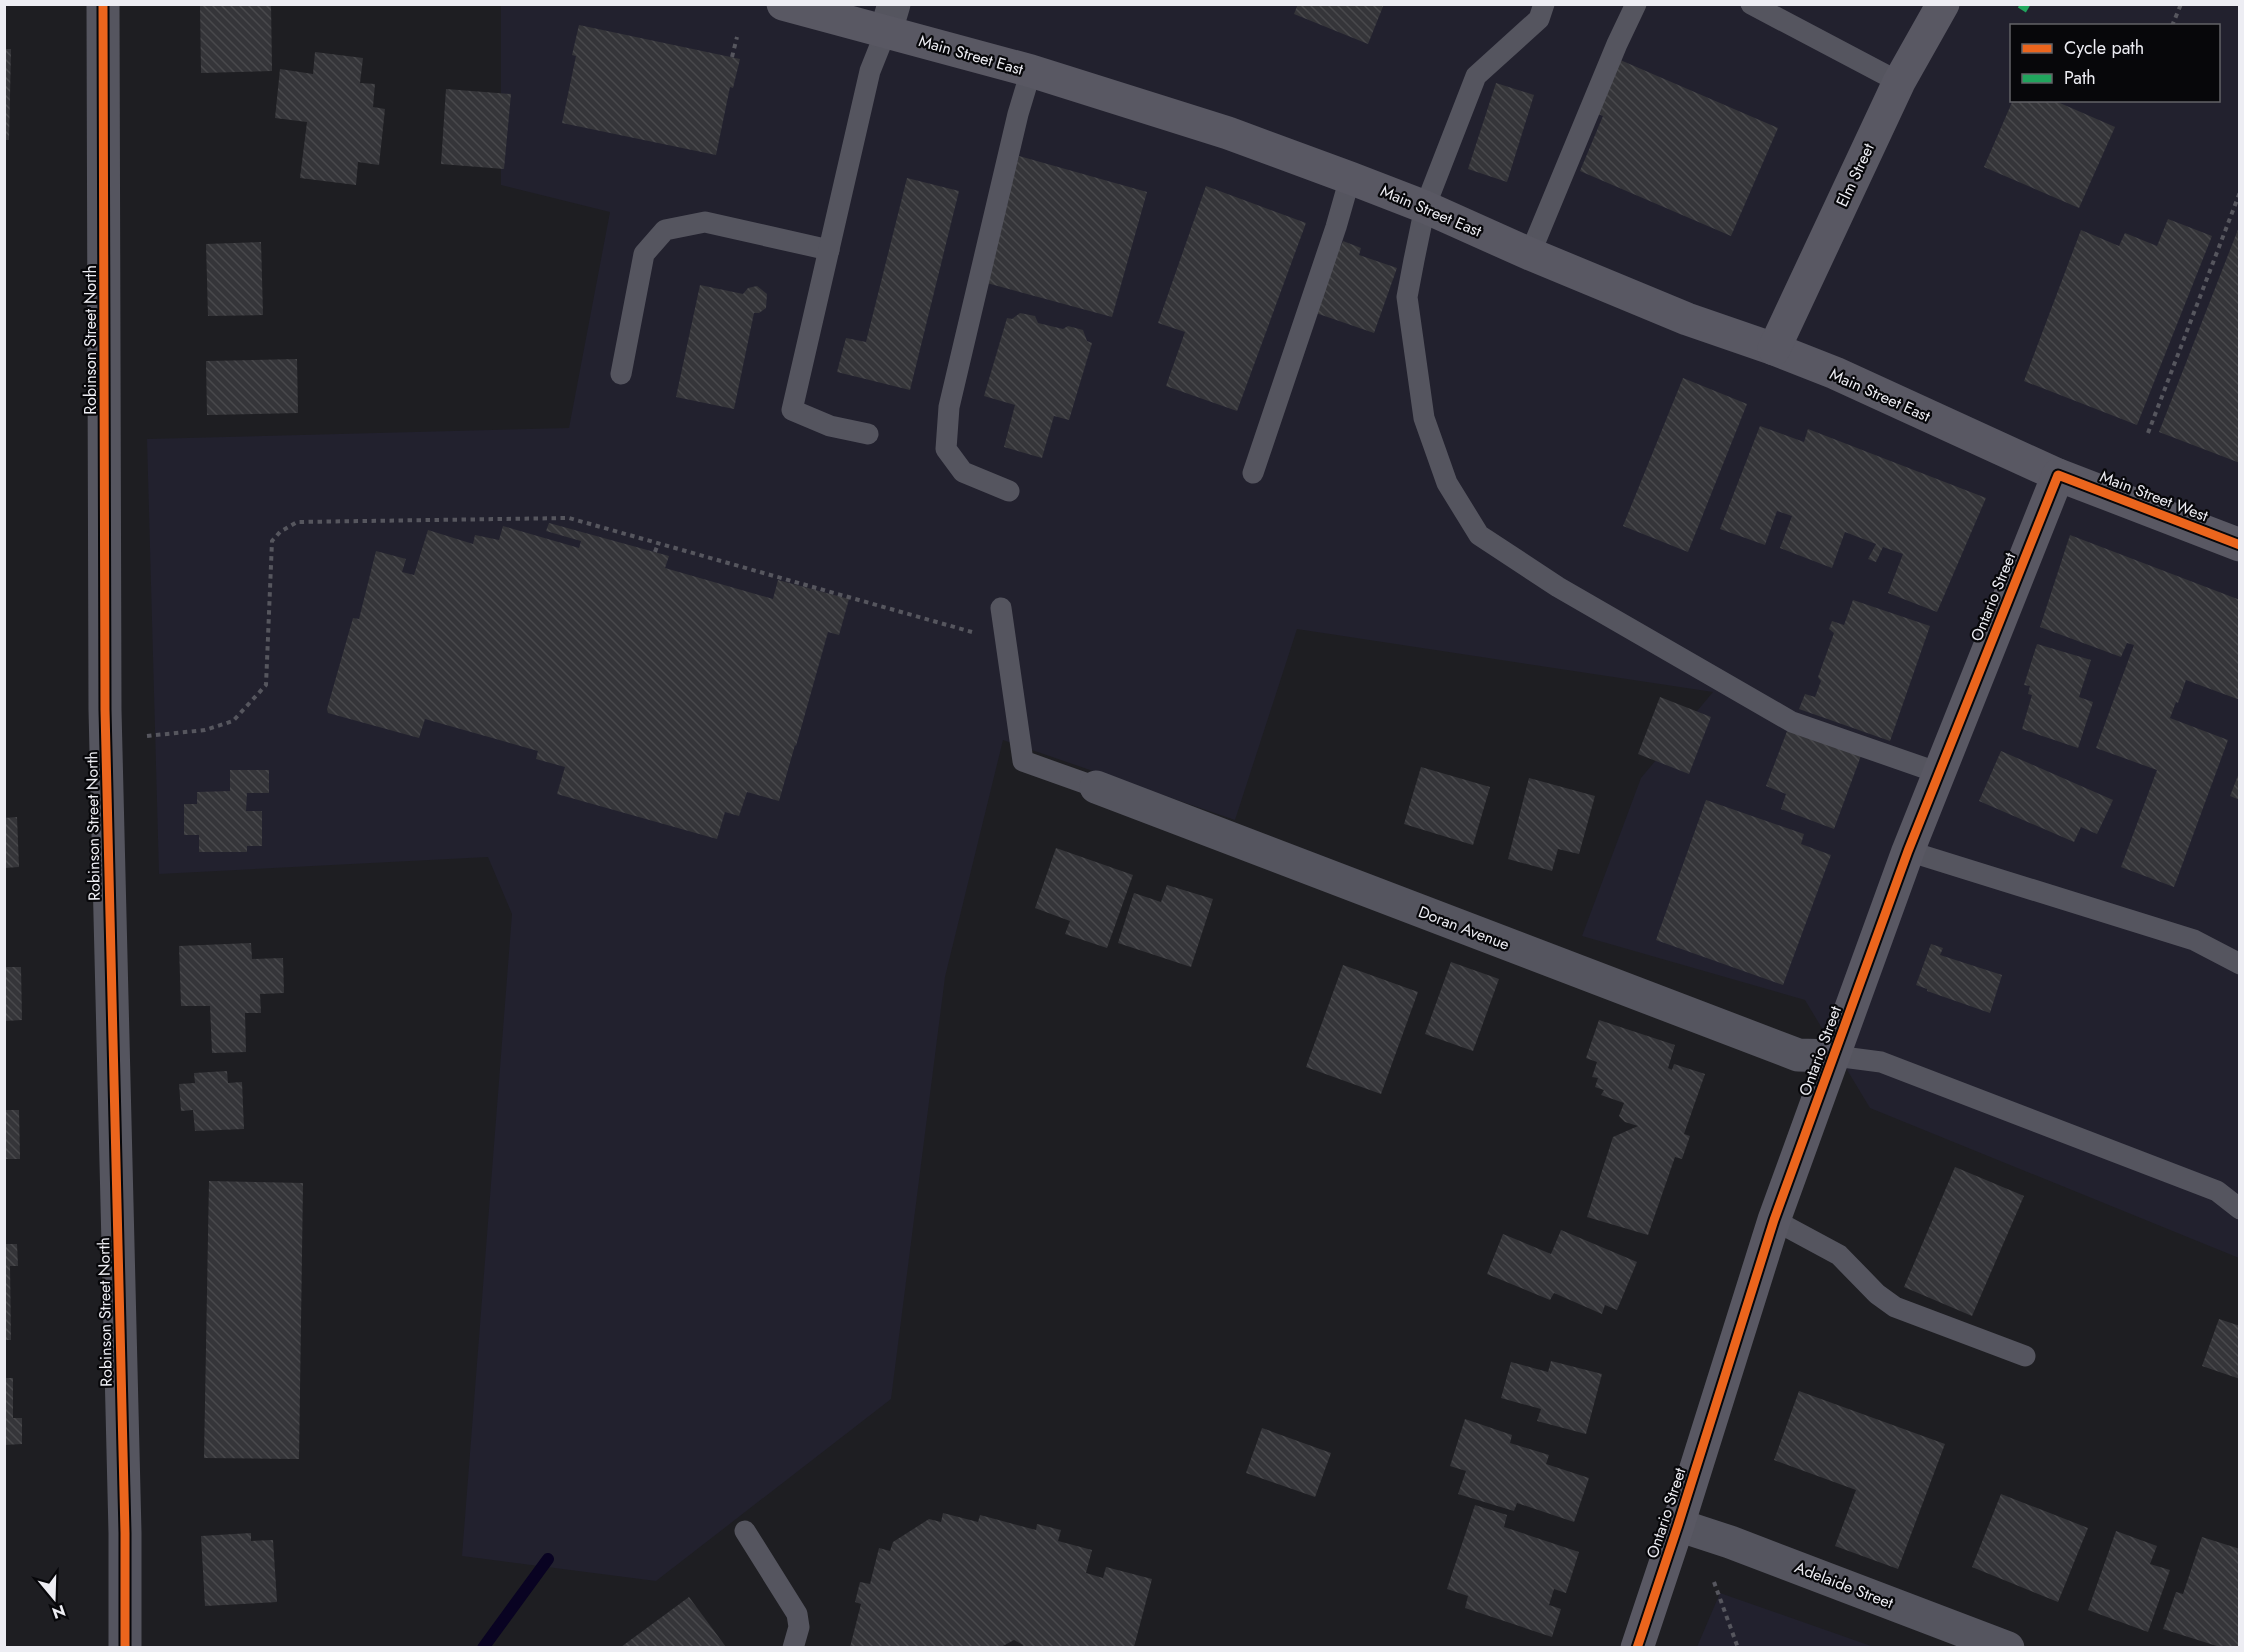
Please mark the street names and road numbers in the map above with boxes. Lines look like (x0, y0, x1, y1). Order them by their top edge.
street label: Main Street East (916, 29, 1026, 81)
street label: Elm Street (1830, 139, 1880, 211)
street label: Main Street East (1377, 179, 1485, 243)
street label: Robinson Street North (79, 265, 102, 415)
street label: Main Street East (1826, 363, 1934, 427)
street label: Main Street West (2097, 465, 2212, 527)
street label: Ontario Street (1965, 549, 2021, 645)
street label: Robinson Street North (80, 751, 106, 901)
street label: Doran Avenue (1415, 900, 1513, 956)
street label: Ontario Street (1793, 1003, 1847, 1099)
street label: Robinson Street North (92, 1237, 118, 1387)
street label: Ontario Street (1641, 1465, 1692, 1561)
street label: Adelaide Street (1791, 1556, 1897, 1614)

